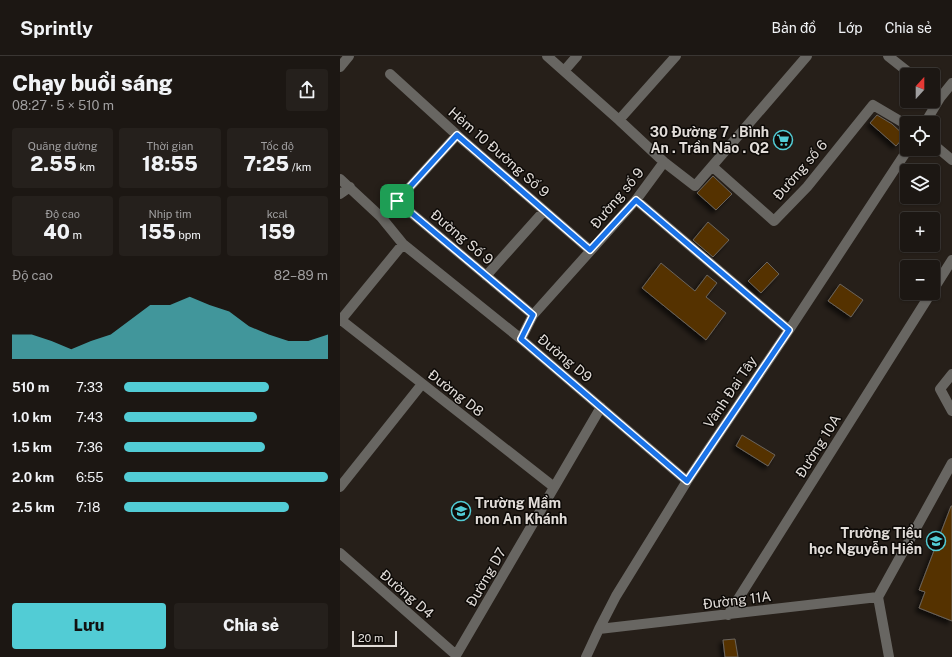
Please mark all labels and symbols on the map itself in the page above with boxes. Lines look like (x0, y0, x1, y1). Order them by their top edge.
north arrow (900, 68, 940, 108)
street label: Hẻm 10 Đường Số 9 (445, 104, 553, 200)
place label: 30 Đường 7 . Bình An . Trần Não . Q2 (650, 124, 769, 156)
supermarket icon: 30 Đường 7 . Bình An . Trần Não . Q2 (772, 129, 794, 151)
street label: Đường số 6 (770, 136, 831, 203)
street label: Đường số 9 (587, 164, 647, 232)
pin (380, 184, 414, 218)
street label: Đường Số 9 (427, 206, 497, 268)
street label: Đường D9 (535, 331, 596, 385)
street label: Vành Đai Tây (700, 353, 760, 431)
street label: Đường D8 (425, 366, 487, 420)
street label: Đường 10A (792, 411, 844, 481)
place label: Trường Mầm non An Khánh (475, 495, 567, 527)
school or university icon: Trường Mầm non An Khánh (450, 500, 472, 522)
place label: Trường Tiểu học Nguyễn Hiền (809, 524, 922, 557)
school or university icon: Trường Tiểu học Nguyễn Hiền (925, 530, 947, 552)
street label: Đường D7 (463, 545, 509, 609)
street label: Đường D4 (377, 566, 437, 622)
street label: Đường 11A (702, 588, 772, 612)
scale bar (352, 629, 397, 648)

